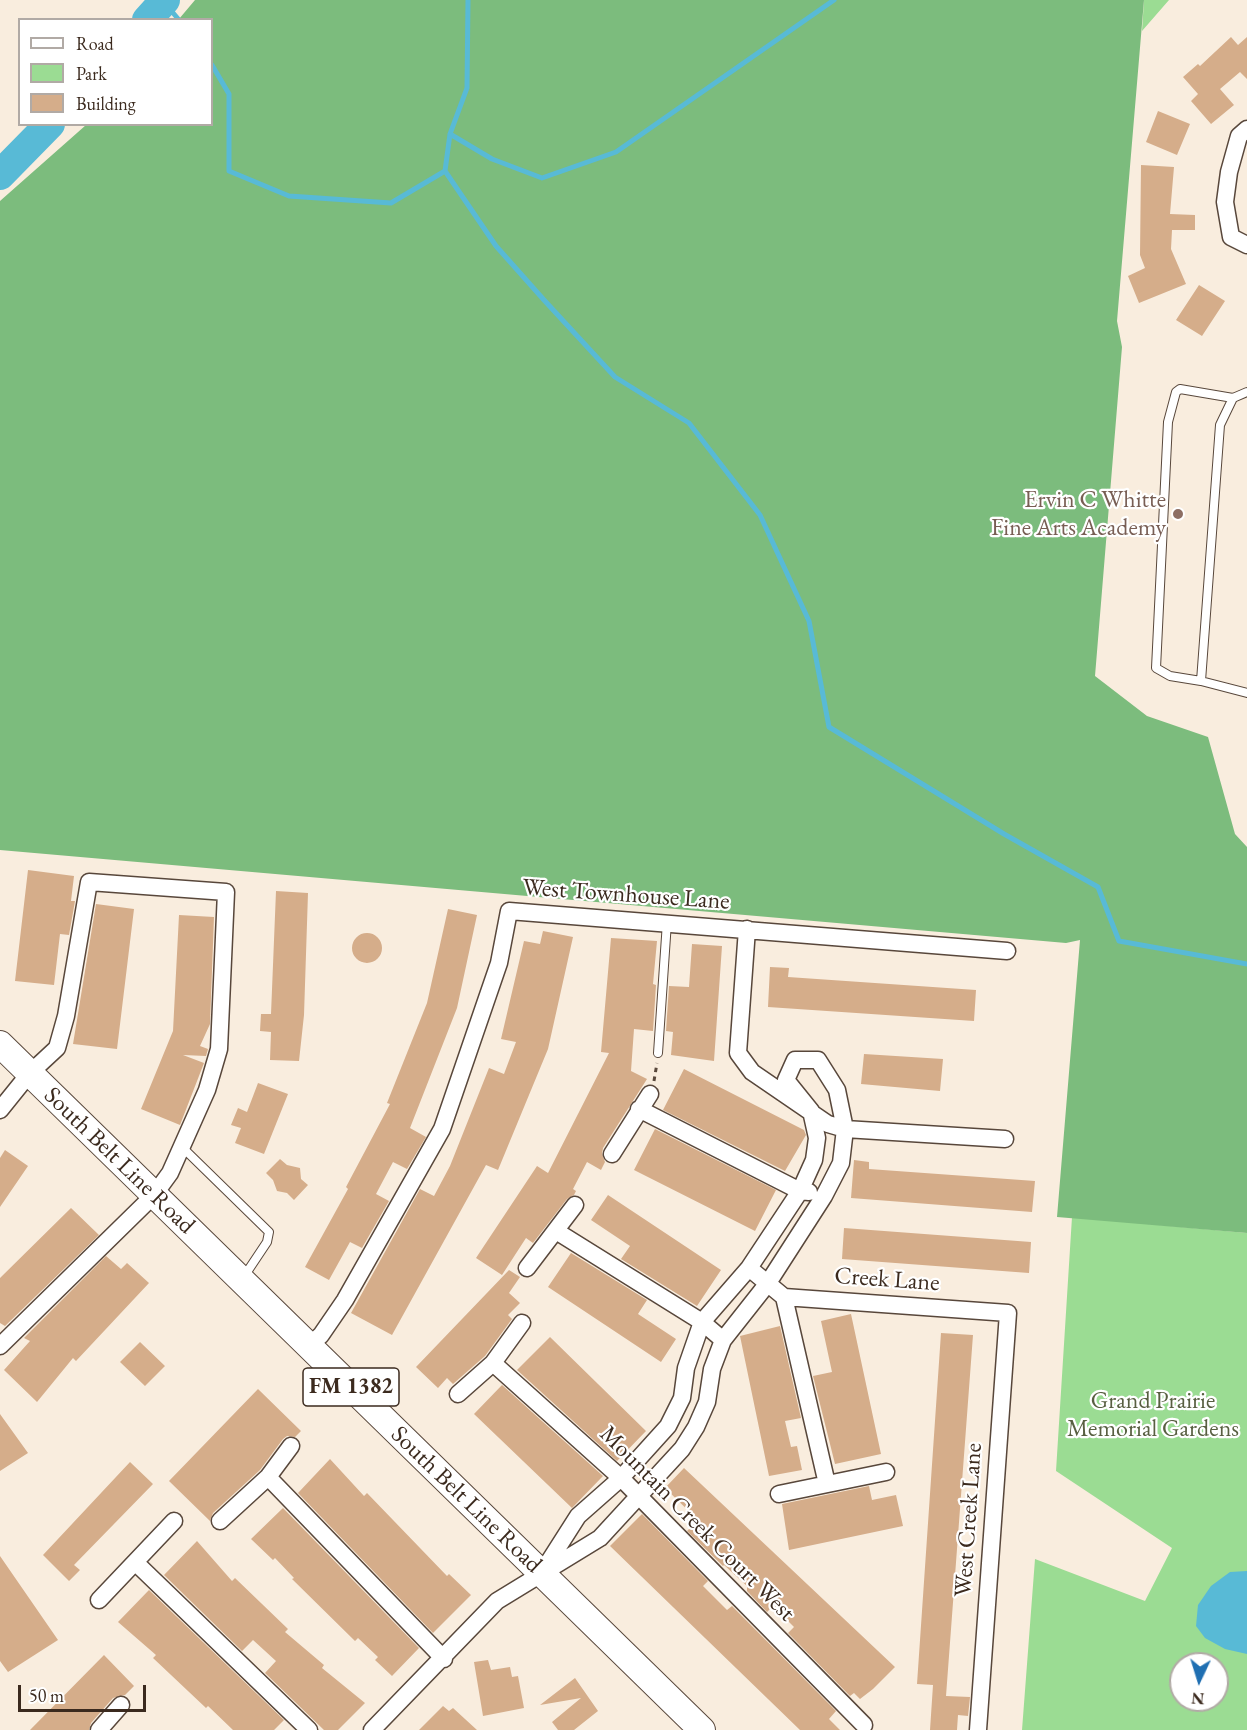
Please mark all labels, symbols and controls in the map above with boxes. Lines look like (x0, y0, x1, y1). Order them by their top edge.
legend (18, 18, 213, 126)
text: Road (76, 32, 114, 55)
text: Park (76, 62, 107, 85)
text: Building (76, 92, 136, 115)
place label: Ervin C Whitte Fine Arts Academy (991, 486, 1166, 542)
marker: Ervin C Whitte Fine Arts Academy (1171, 507, 1185, 521)
street label: West Townhouse Lane (521, 873, 731, 917)
street label: South Belt Line Road (37, 1082, 201, 1240)
street label: Creek Lane (834, 1262, 940, 1298)
road number: FM 1382 (303, 1368, 399, 1406)
park label: Grand Prairie Memorial Gardens (1067, 1387, 1239, 1443)
street label: Mountain Creek Court West (593, 1420, 801, 1628)
street label: South Belt Line Road (384, 1421, 548, 1579)
street label: West Creek Lane (949, 1442, 989, 1598)
north arrow (1169, 1652, 1229, 1712)
scale bar (21, 1673, 148, 1711)
text: 50 m (29, 1684, 64, 1707)
text: N (1191, 1688, 1205, 1709)

